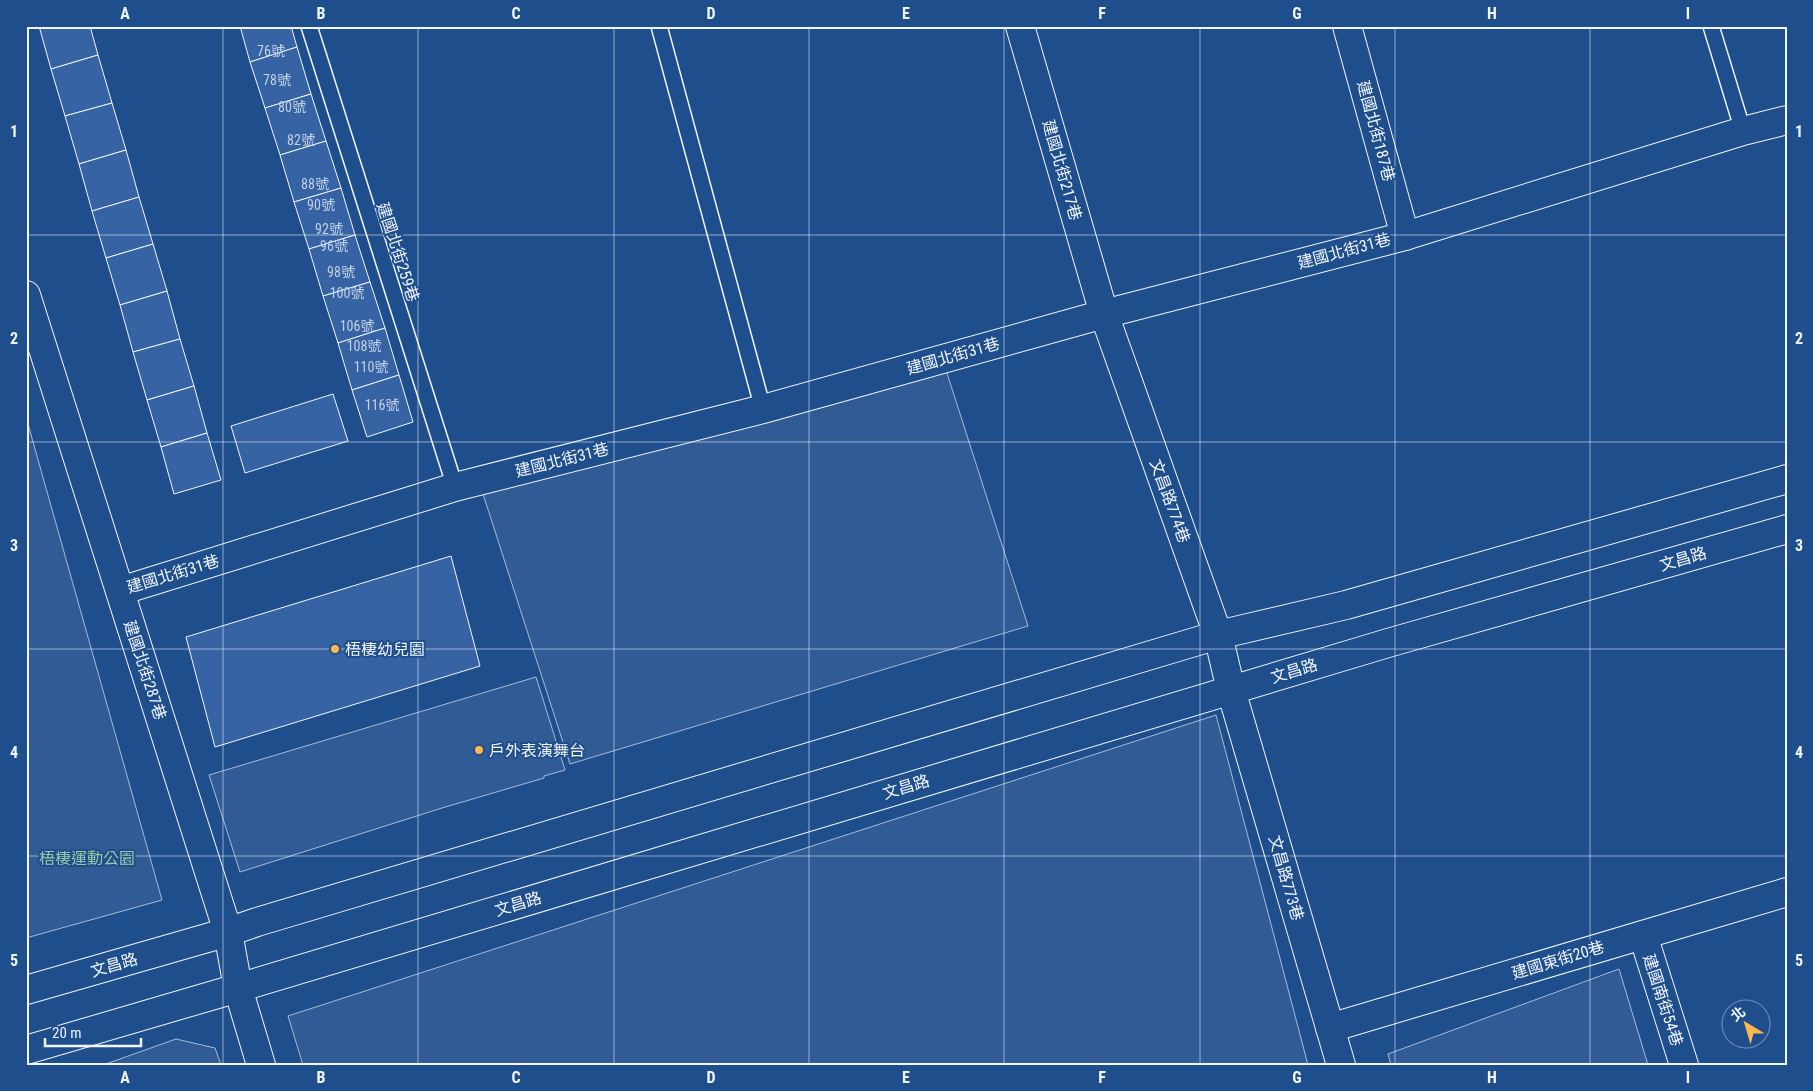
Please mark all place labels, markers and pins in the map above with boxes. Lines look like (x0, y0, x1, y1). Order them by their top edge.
place label: 梧棲幼兒園 (345, 640, 425, 659)
marker: 梧棲幼兒園 (329, 643, 341, 655)
place label: 戶外表演舞台 (489, 741, 585, 760)
marker: 戶外表演舞台 (473, 744, 485, 756)

